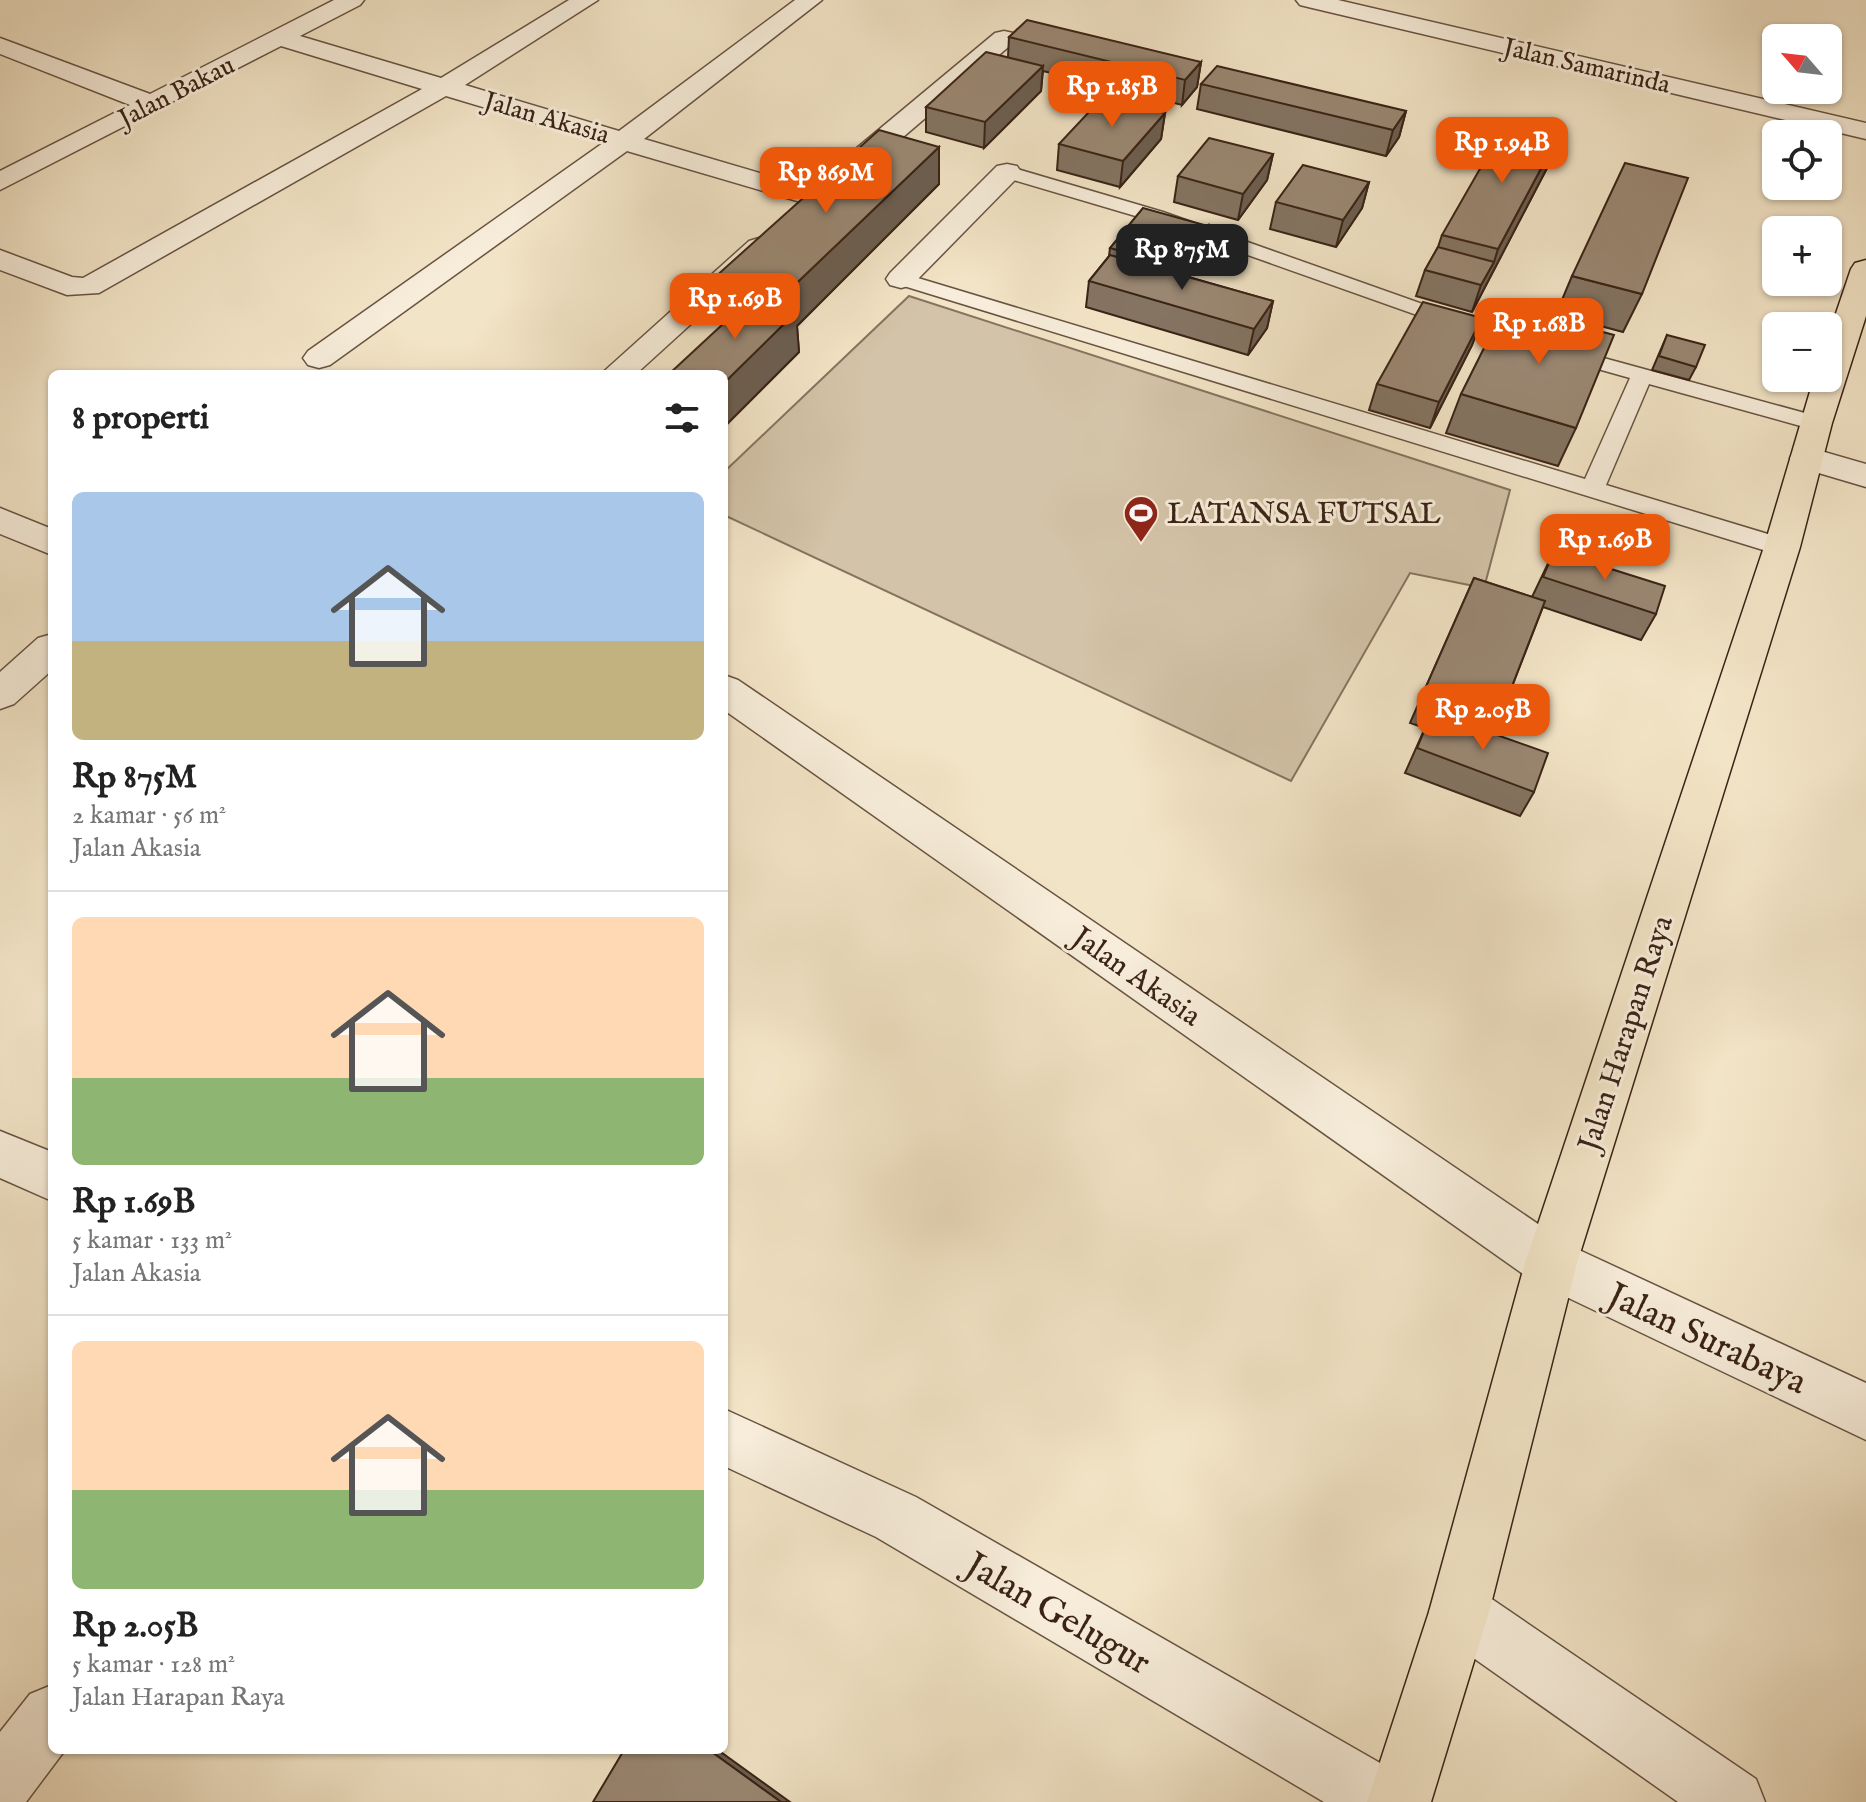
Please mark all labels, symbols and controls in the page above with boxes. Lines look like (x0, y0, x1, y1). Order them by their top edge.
north arrow (1762, 24, 1842, 104)
map controls (1762, 24, 1842, 392)
street label: Jalan Samarinda (1497, 31, 1674, 102)
street label: Jalan Bakau (110, 49, 240, 137)
pin: Rp 1.85B (1029, 61, 1195, 129)
text: Rp 1.85B (1066, 70, 1158, 103)
street label: Jalan Akasia (477, 84, 614, 152)
pin: Rp 1.94B (1419, 117, 1585, 185)
button: locate (1762, 120, 1842, 200)
text: Rp 1.94B (1454, 126, 1550, 159)
pin: Rp 869M (752, 147, 900, 215)
text: Rp 869M (778, 156, 874, 189)
button: + (1762, 216, 1842, 296)
pin: Rp 875M (1108, 224, 1256, 292)
text: Rp 875M (1134, 233, 1230, 266)
pin: Rp 1.69B (652, 273, 818, 341)
text: Rp 1.69B (688, 282, 782, 315)
pin: Rp 1.68B (1456, 298, 1622, 366)
text: Rp 1.68B (1492, 307, 1586, 340)
button: − (1762, 312, 1842, 392)
icon: filters (660, 396, 704, 440)
text: 8 properti (72, 397, 209, 440)
sports icon: LATANSA FUTSAL (1122, 494, 1160, 544)
place label: LATANSA FUTSAL (1167, 496, 1441, 534)
pin: Rp 1.69B (1522, 514, 1688, 582)
text: Rp 1.69B (1558, 523, 1652, 556)
icon: home (316, 544, 460, 688)
pin: Rp 2.05B (1400, 684, 1566, 752)
text: Rp 2.05B (1435, 693, 1531, 726)
text: Rp 875M (72, 756, 197, 799)
text: 2 kamar · 56 m² (72, 799, 226, 832)
text: Jalan Akasia (72, 832, 201, 865)
street label: Jalan Harapan Raya (1570, 911, 1683, 1159)
street label: Jalan Akasia (1061, 918, 1208, 1036)
icon: home (316, 969, 460, 1113)
text: Rp 1.69B (72, 1181, 195, 1224)
text: 5 kamar · 133 m² (72, 1224, 232, 1257)
text: Jalan Akasia (72, 1257, 201, 1290)
street label: Jalan Surabaya (1596, 1272, 1814, 1406)
icon: home (316, 1393, 460, 1537)
street label: Jalan Gelugur (953, 1541, 1158, 1686)
text: Rp 2.05B (72, 1605, 198, 1648)
text: 5 kamar · 128 m² (72, 1648, 235, 1681)
text: Jalan Harapan Raya (72, 1681, 285, 1714)

